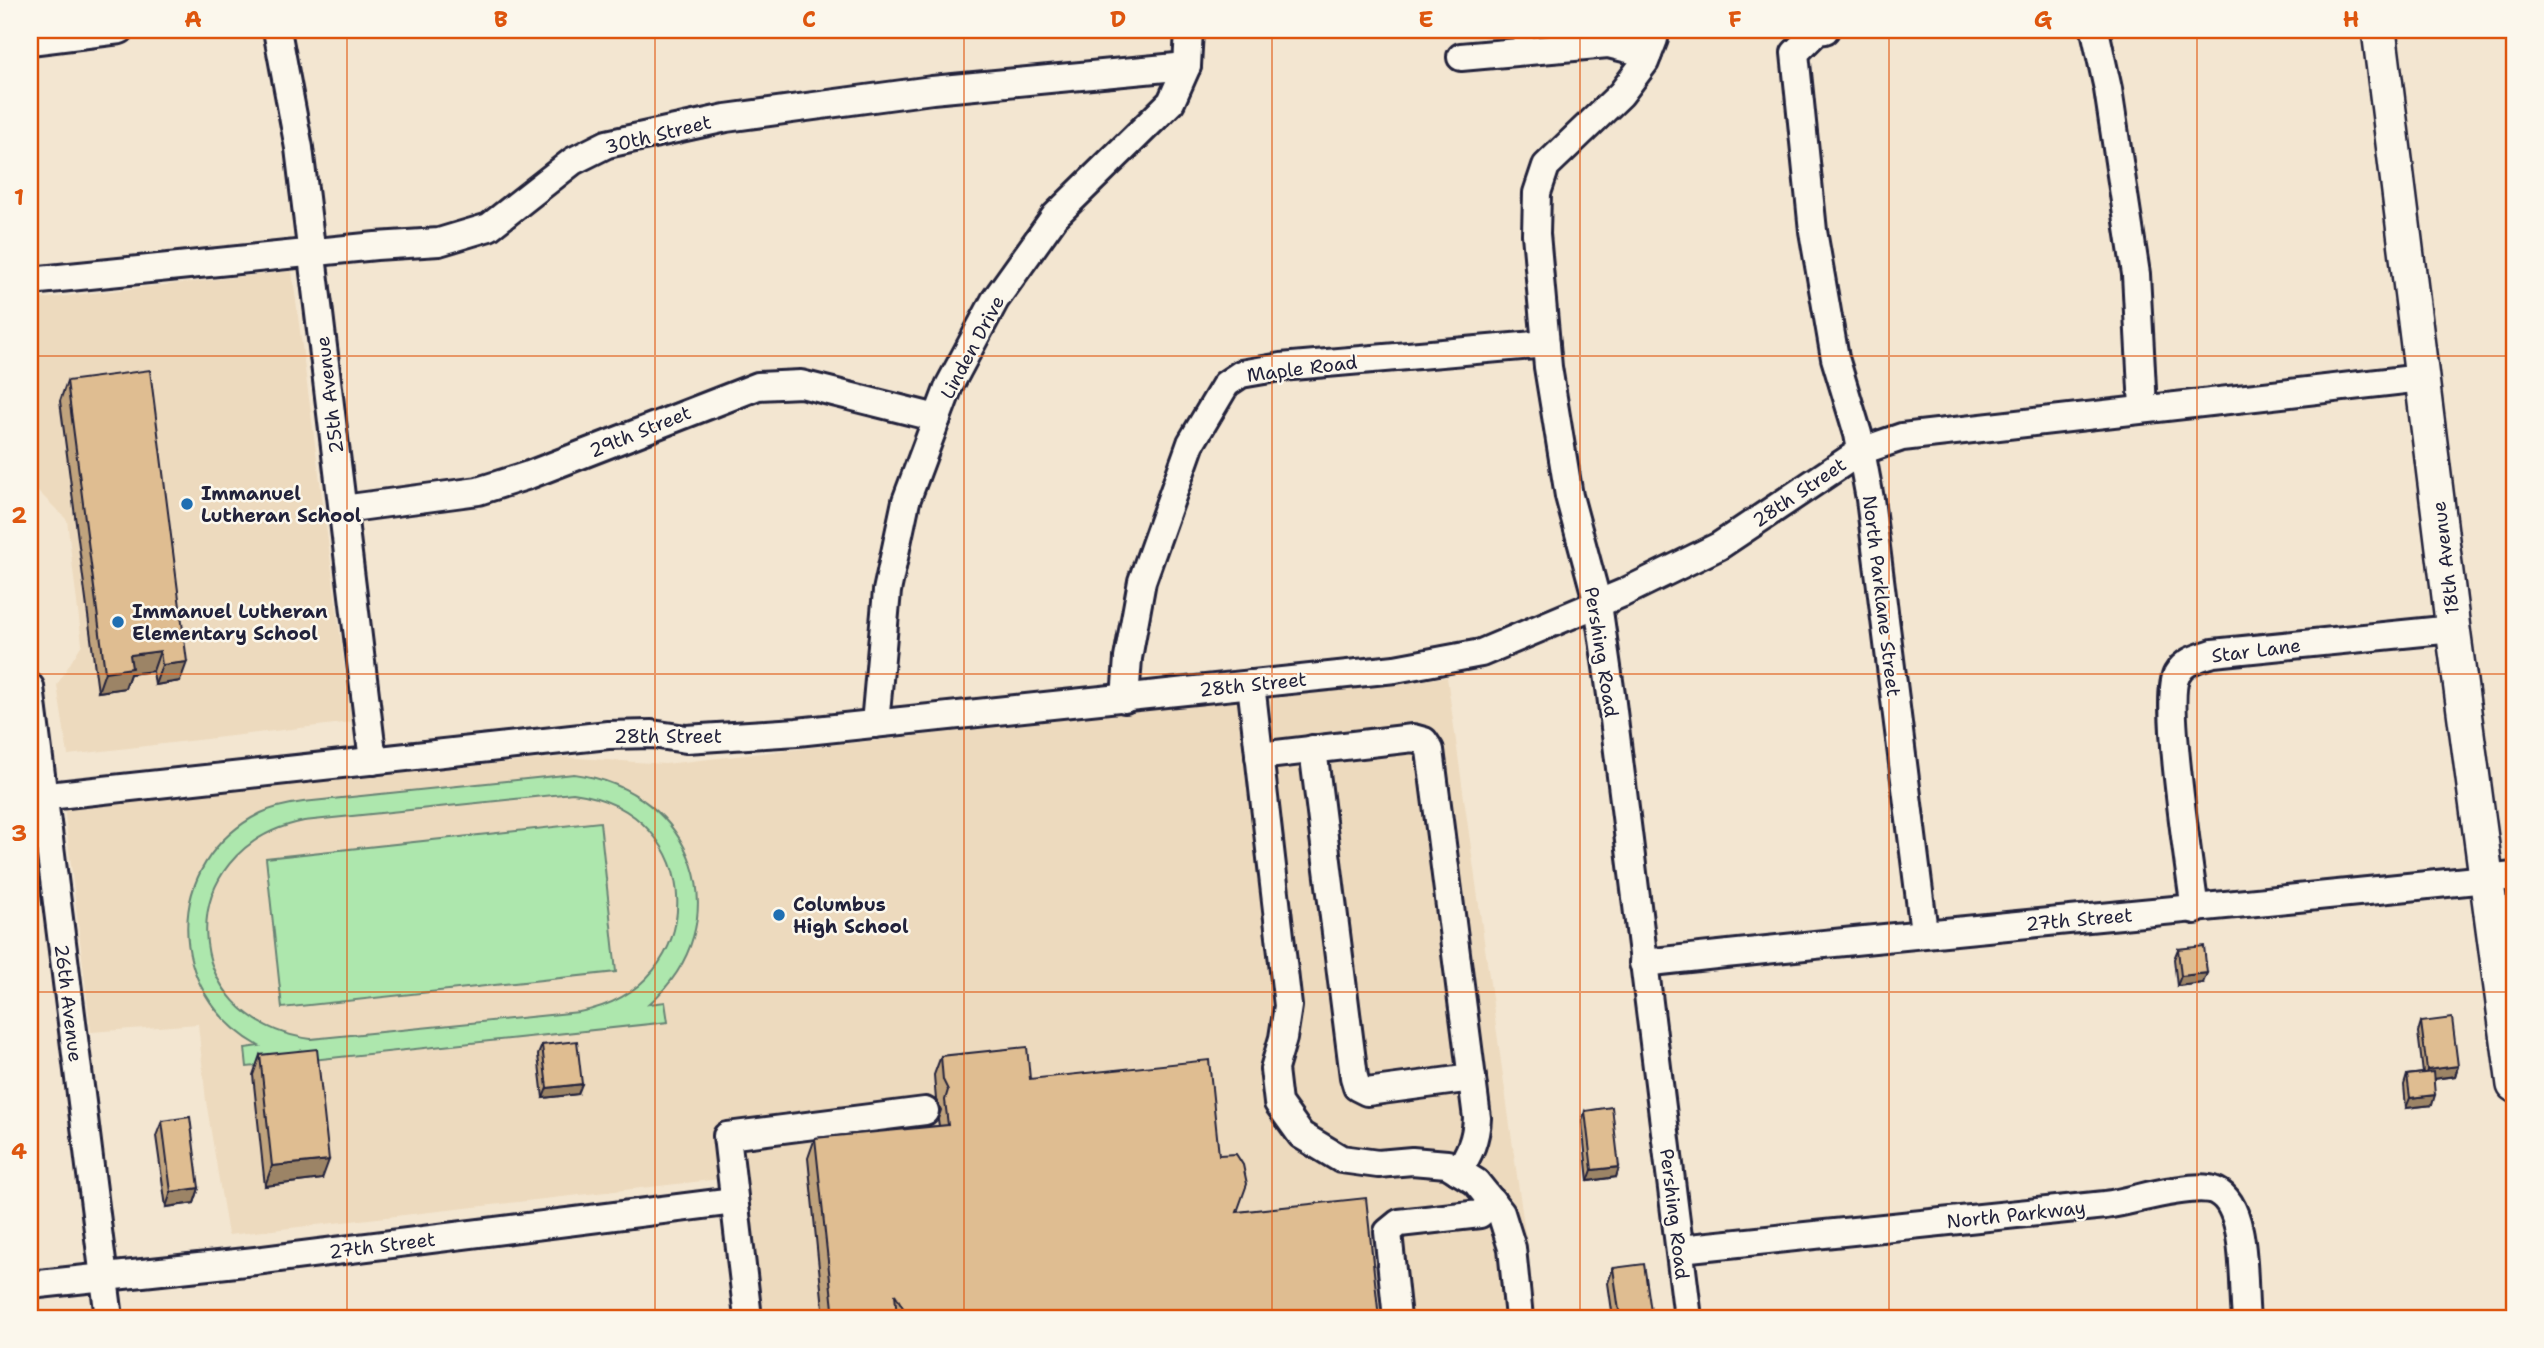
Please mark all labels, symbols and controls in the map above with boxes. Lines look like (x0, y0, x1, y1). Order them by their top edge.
text: A (184, 4, 202, 34)
text: B (494, 4, 508, 34)
text: C (802, 4, 816, 34)
text: D (1110, 4, 1126, 34)
text: E (1418, 4, 1434, 34)
text: F (1728, 4, 1742, 34)
text: G (2034, 4, 2053, 34)
text: H (2343, 4, 2359, 34)
street label: 30th Street (602, 109, 714, 160)
text: 1 (14, 182, 24, 212)
street label: Linden Drive (935, 291, 1010, 403)
street label: 25th Avenue (310, 335, 349, 455)
street label: Maple Road (1245, 349, 1359, 388)
street label: 29th Street (586, 400, 695, 463)
street label: 28th Street (1748, 452, 1851, 533)
place label: Immanuel Lutheran School (201, 481, 362, 528)
street label: North Parklane Street (1857, 494, 1906, 698)
marker: Immanuel Lutheran School (179, 496, 195, 512)
text: 2 (11, 500, 27, 530)
street label: 18th Avenue (2426, 500, 2465, 616)
street label: Pershing Road (1579, 585, 1624, 719)
place label: Immanuel Lutheran Elementary School (132, 599, 328, 646)
marker: Immanuel Lutheran Elementary School (110, 614, 126, 630)
street label: Star Lane (2210, 633, 2302, 668)
street label: 28th Street (1198, 666, 1308, 703)
street label: 28th Street (614, 724, 722, 749)
text: 3 (11, 818, 27, 848)
place label: Columbus High School (793, 892, 909, 939)
street label: 27th Street (2025, 902, 2134, 937)
marker: Columbus High School (771, 907, 787, 923)
street label: 26th Avenue (49, 943, 88, 1064)
text: 4 (11, 1136, 27, 1166)
street label: Pershing Road (1654, 1147, 1695, 1281)
street label: North Parkway (1945, 1195, 2087, 1234)
street label: 27th Street (327, 1227, 437, 1264)

